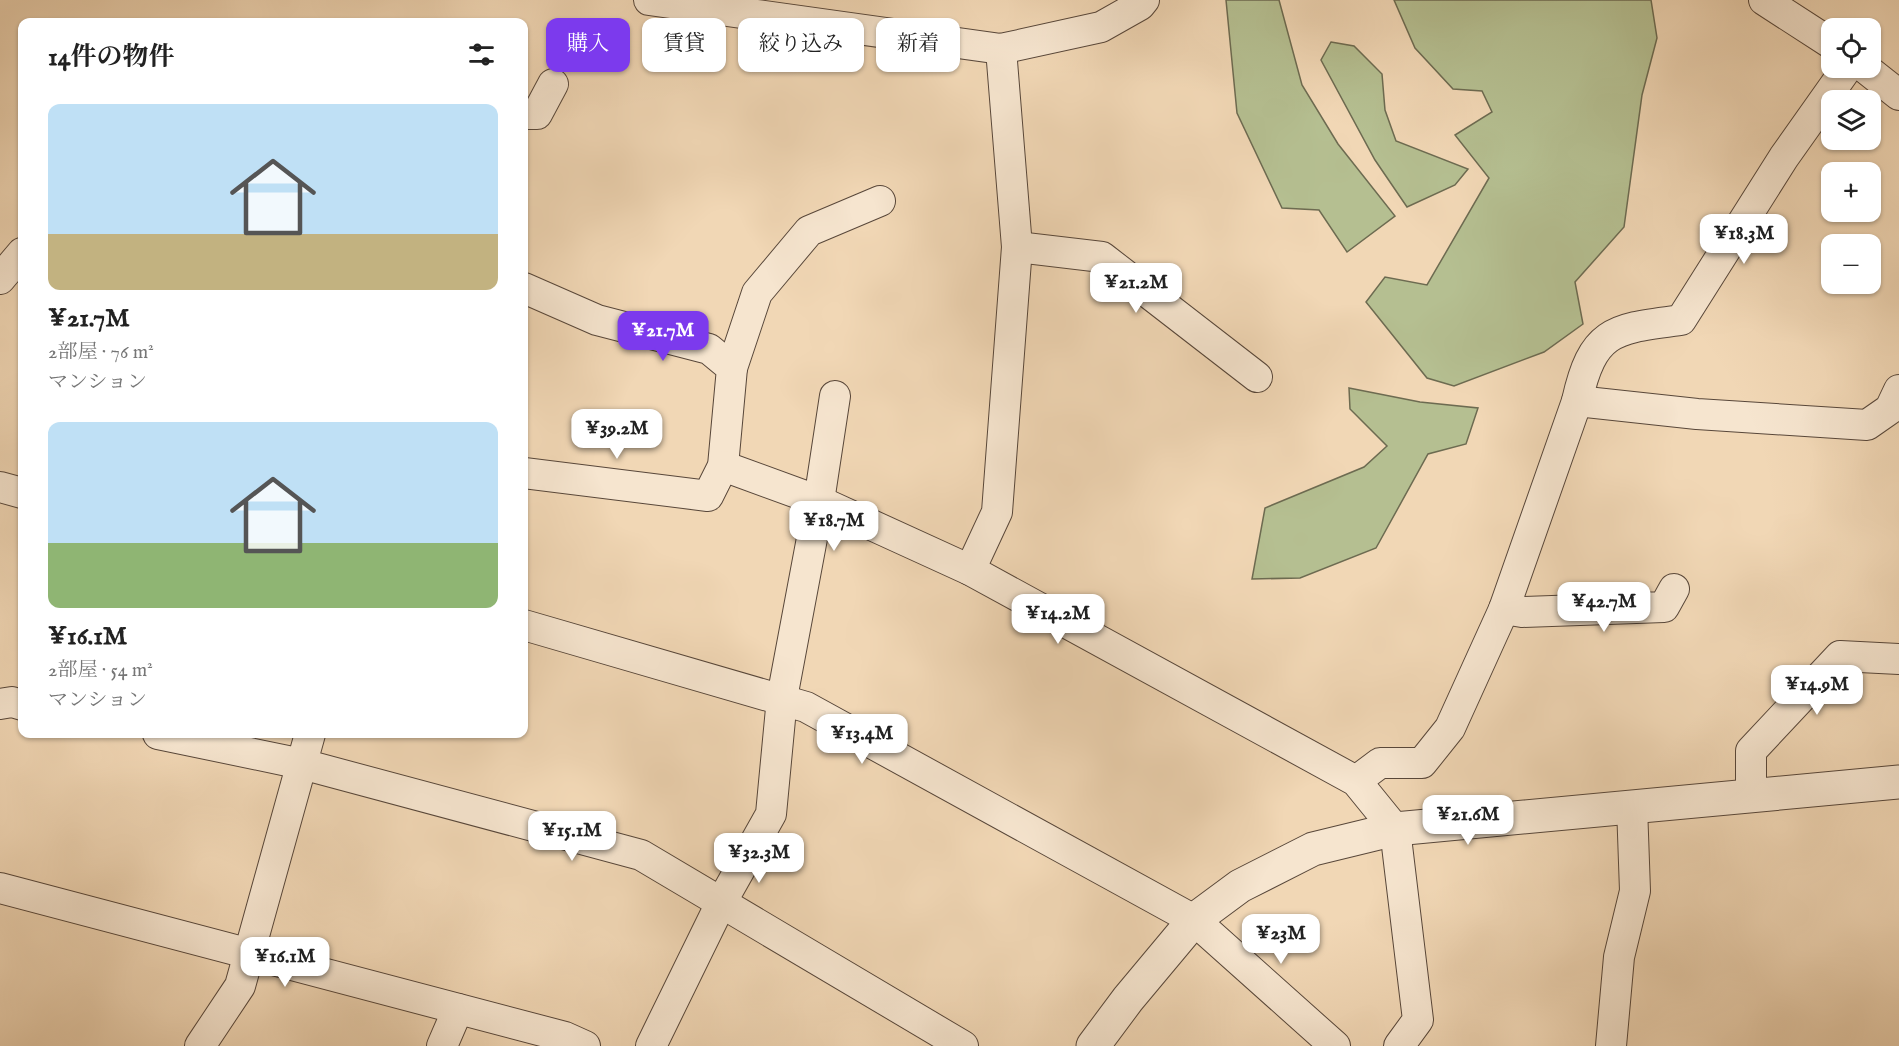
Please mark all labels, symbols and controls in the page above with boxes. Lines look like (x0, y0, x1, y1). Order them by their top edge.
chip: 購入 (546, 18, 630, 72)
chip: 賃貸 (642, 18, 726, 72)
chip: 絞り込み (738, 18, 864, 72)
chip: 新着 (876, 18, 960, 72)
map controls (1821, 18, 1881, 294)
button: locate (1821, 18, 1881, 78)
icon: filters (465, 38, 498, 71)
text: 14件の物件 (48, 41, 174, 74)
button: layers (1821, 90, 1881, 150)
icon: home (219, 143, 327, 251)
button: + (1821, 162, 1881, 222)
pin: ¥18.3M (1695, 214, 1793, 265)
text: ¥18.3M (1714, 221, 1774, 246)
button: − (1821, 234, 1881, 294)
pin: ¥21.2M (1087, 263, 1185, 314)
text: ¥21.2M (1104, 270, 1168, 295)
text: ¥21.7M (48, 302, 130, 335)
pin: ¥21.7M (614, 311, 712, 362)
text: ¥21.7M (632, 318, 694, 343)
text: 2部屋 · 76 m² (48, 340, 154, 365)
text: マンション (48, 370, 147, 395)
pin: ¥39.2M (568, 409, 666, 460)
text: ¥39.2M (585, 416, 649, 441)
icon: home (219, 461, 327, 569)
pin: ¥18.7M (785, 501, 883, 552)
text: ¥18.7M (803, 508, 865, 533)
pin: ¥42.7M (1555, 582, 1653, 633)
text: ¥42.7M (1571, 589, 1637, 614)
pin: ¥14.2M (1009, 594, 1107, 645)
text: ¥14.2M (1026, 601, 1090, 626)
text: ¥16.1M (48, 620, 127, 653)
text: 2部屋 · 54 m² (48, 658, 153, 683)
pin: ¥14.9M (1768, 665, 1866, 716)
text: ¥14.9M (1785, 672, 1849, 697)
text: マンション (48, 688, 147, 713)
pin: ¥13.4M (813, 714, 911, 765)
text: ¥13.4M (831, 721, 893, 746)
pin: ¥21.6M (1419, 795, 1517, 846)
text: ¥21.6M (1437, 802, 1499, 827)
pin: ¥15.1M (523, 811, 621, 862)
text: ¥15.1M (542, 818, 602, 843)
pin: ¥32.3M (710, 833, 808, 884)
text: ¥32.3M (728, 840, 790, 865)
pin: ¥23M (1245, 914, 1317, 965)
text: ¥23M (1256, 921, 1306, 946)
pin: ¥16.1M (236, 937, 334, 988)
text: ¥16.1M (254, 944, 316, 969)

